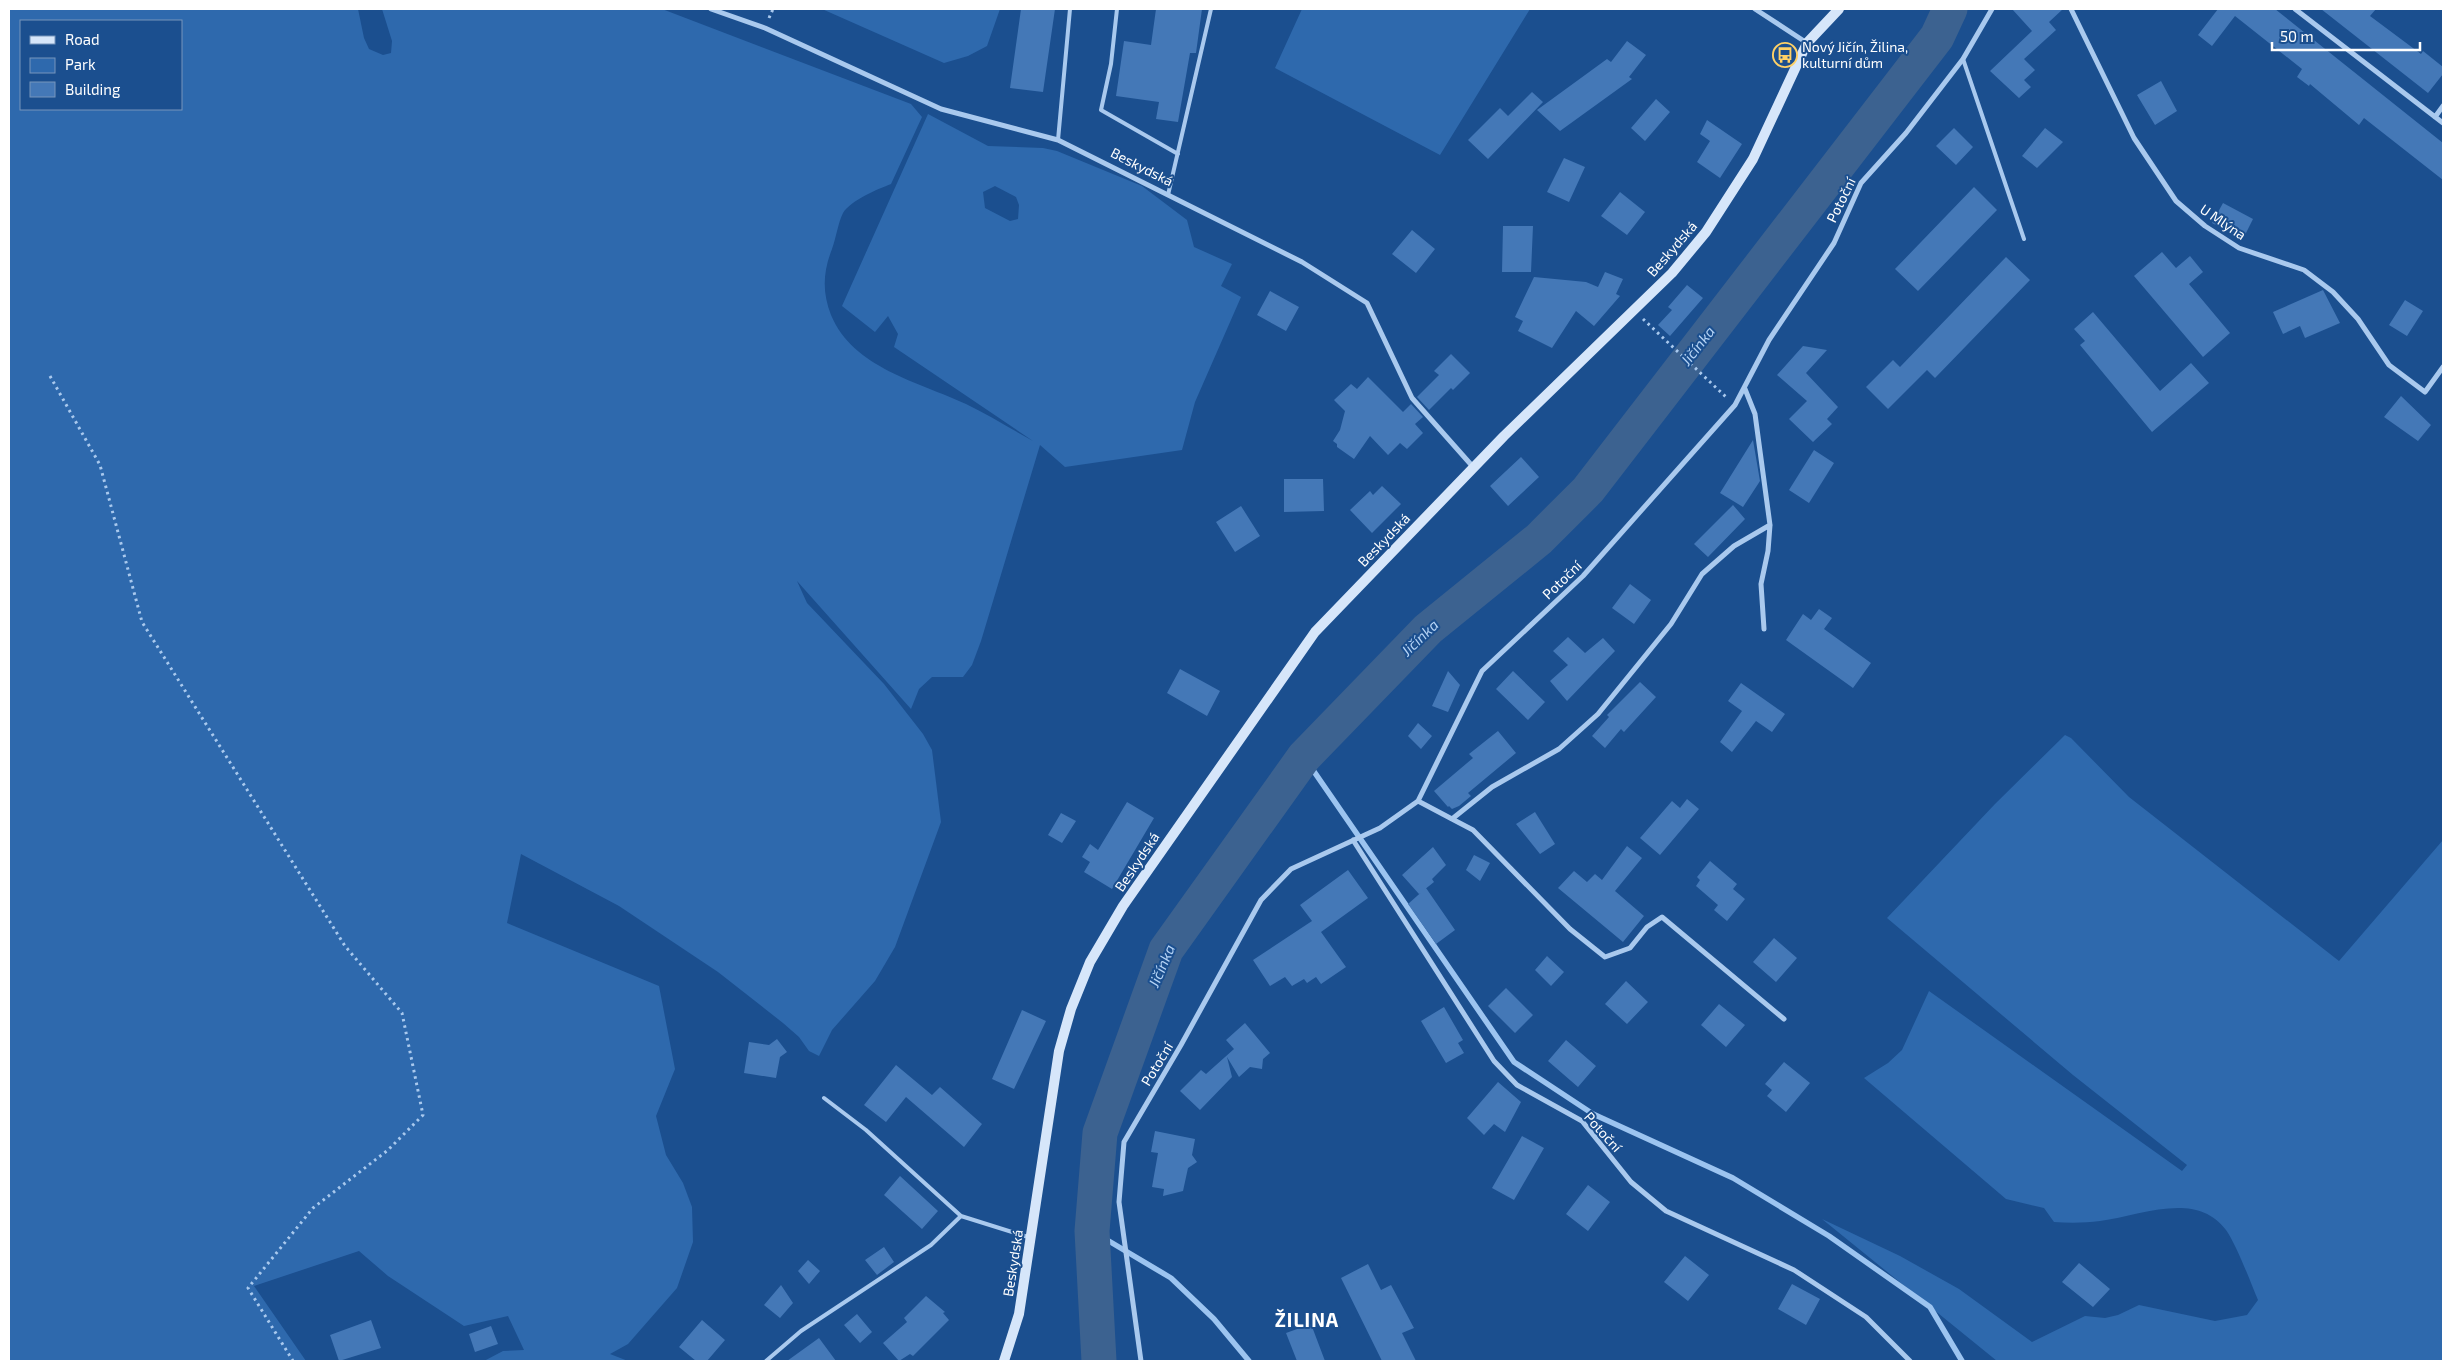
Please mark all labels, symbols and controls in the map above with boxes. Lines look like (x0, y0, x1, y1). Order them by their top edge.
legend (20, 20, 182, 110)
scale bar (2272, 20, 2420, 52)
text: 50 m (2280, 27, 2314, 45)
text: Road (65, 30, 100, 48)
place label: Nový Jičín, Žilina, kulturní dům (1802, 38, 1908, 71)
bus stop icon: Nový Jičín, Žilina, kulturní dům (1772, 42, 1798, 68)
text: Park (65, 55, 96, 73)
text: Building (65, 80, 121, 98)
street label: Beskydská (1108, 144, 1176, 189)
street label: Potoční (1822, 174, 1859, 225)
street label: U Mlýna (2197, 200, 2250, 243)
street label: Beskydská (1643, 218, 1700, 280)
water label: Jičínka (1676, 322, 1718, 369)
street label: Beskydská (1354, 509, 1413, 570)
street label: Potoční (1539, 557, 1585, 602)
water label: Jičínka (1396, 615, 1442, 660)
street label: Beskydská (1111, 829, 1163, 895)
water label: Jičínka (1144, 942, 1178, 991)
street label: Potoční (1137, 1038, 1176, 1089)
street label: Potoční (1581, 1108, 1626, 1156)
street label: Beskydská (999, 1228, 1026, 1298)
district label: ŽILINA (1275, 1308, 1339, 1331)

